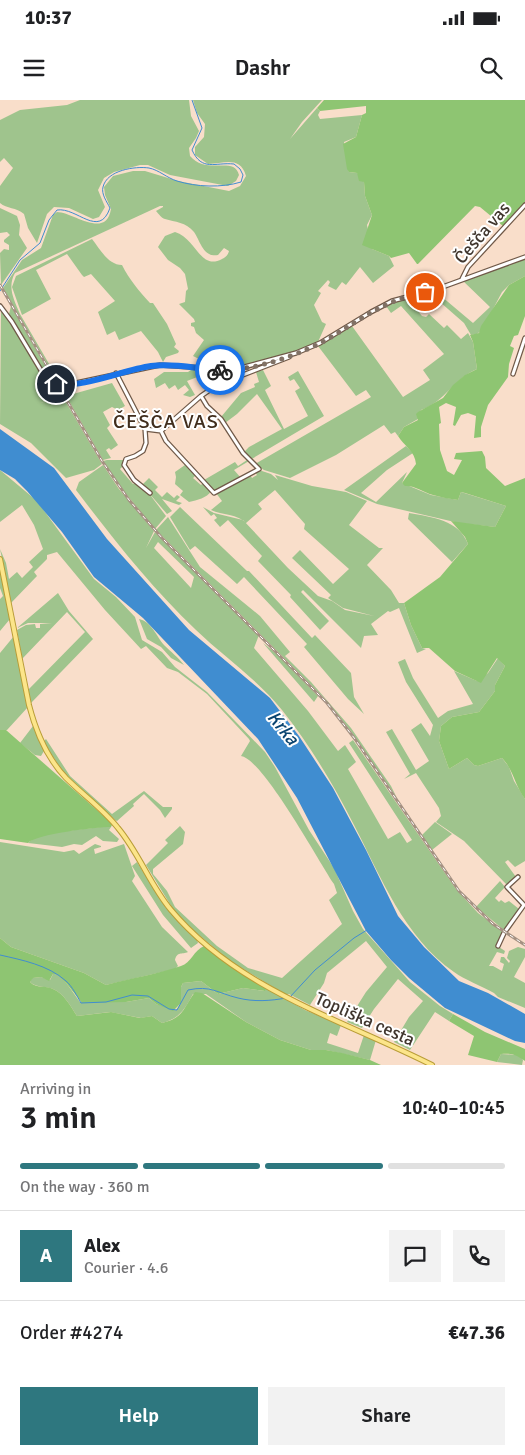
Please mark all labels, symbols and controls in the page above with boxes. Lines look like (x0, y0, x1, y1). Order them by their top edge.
text: 10:37 (25, 6, 72, 30)
icon: menu (20, 54, 48, 82)
text: Dashr (235, 54, 290, 81)
icon: search (477, 54, 505, 82)
street label: Češča vas (449, 198, 515, 268)
pin (404, 271, 446, 313)
icon: bag (411, 278, 439, 306)
courier (195, 345, 245, 395)
icon: bike (206, 356, 234, 384)
pin (35, 363, 77, 405)
icon: home (42, 370, 70, 398)
district label: ČEŠČA VAS (113, 409, 219, 434)
water label: Krka (262, 706, 305, 751)
street label: Topliška cesta (312, 987, 418, 1051)
text: Arriving in (20, 1079, 91, 1099)
text: 10:40–10:45 (402, 1096, 505, 1120)
text: 3 min (20, 1098, 97, 1137)
text: On the way · 360 m (20, 1177, 150, 1197)
button: chat (389, 1230, 441, 1282)
button: phone (453, 1230, 505, 1282)
text: Alex (84, 1234, 120, 1258)
text: A (40, 1244, 52, 1268)
text: Courier · 4.6 (84, 1258, 168, 1278)
text: Order #4274 (20, 1321, 123, 1345)
text: €47.36 (448, 1321, 505, 1345)
button: Help (20, 1387, 258, 1445)
button: Share (268, 1387, 505, 1445)

